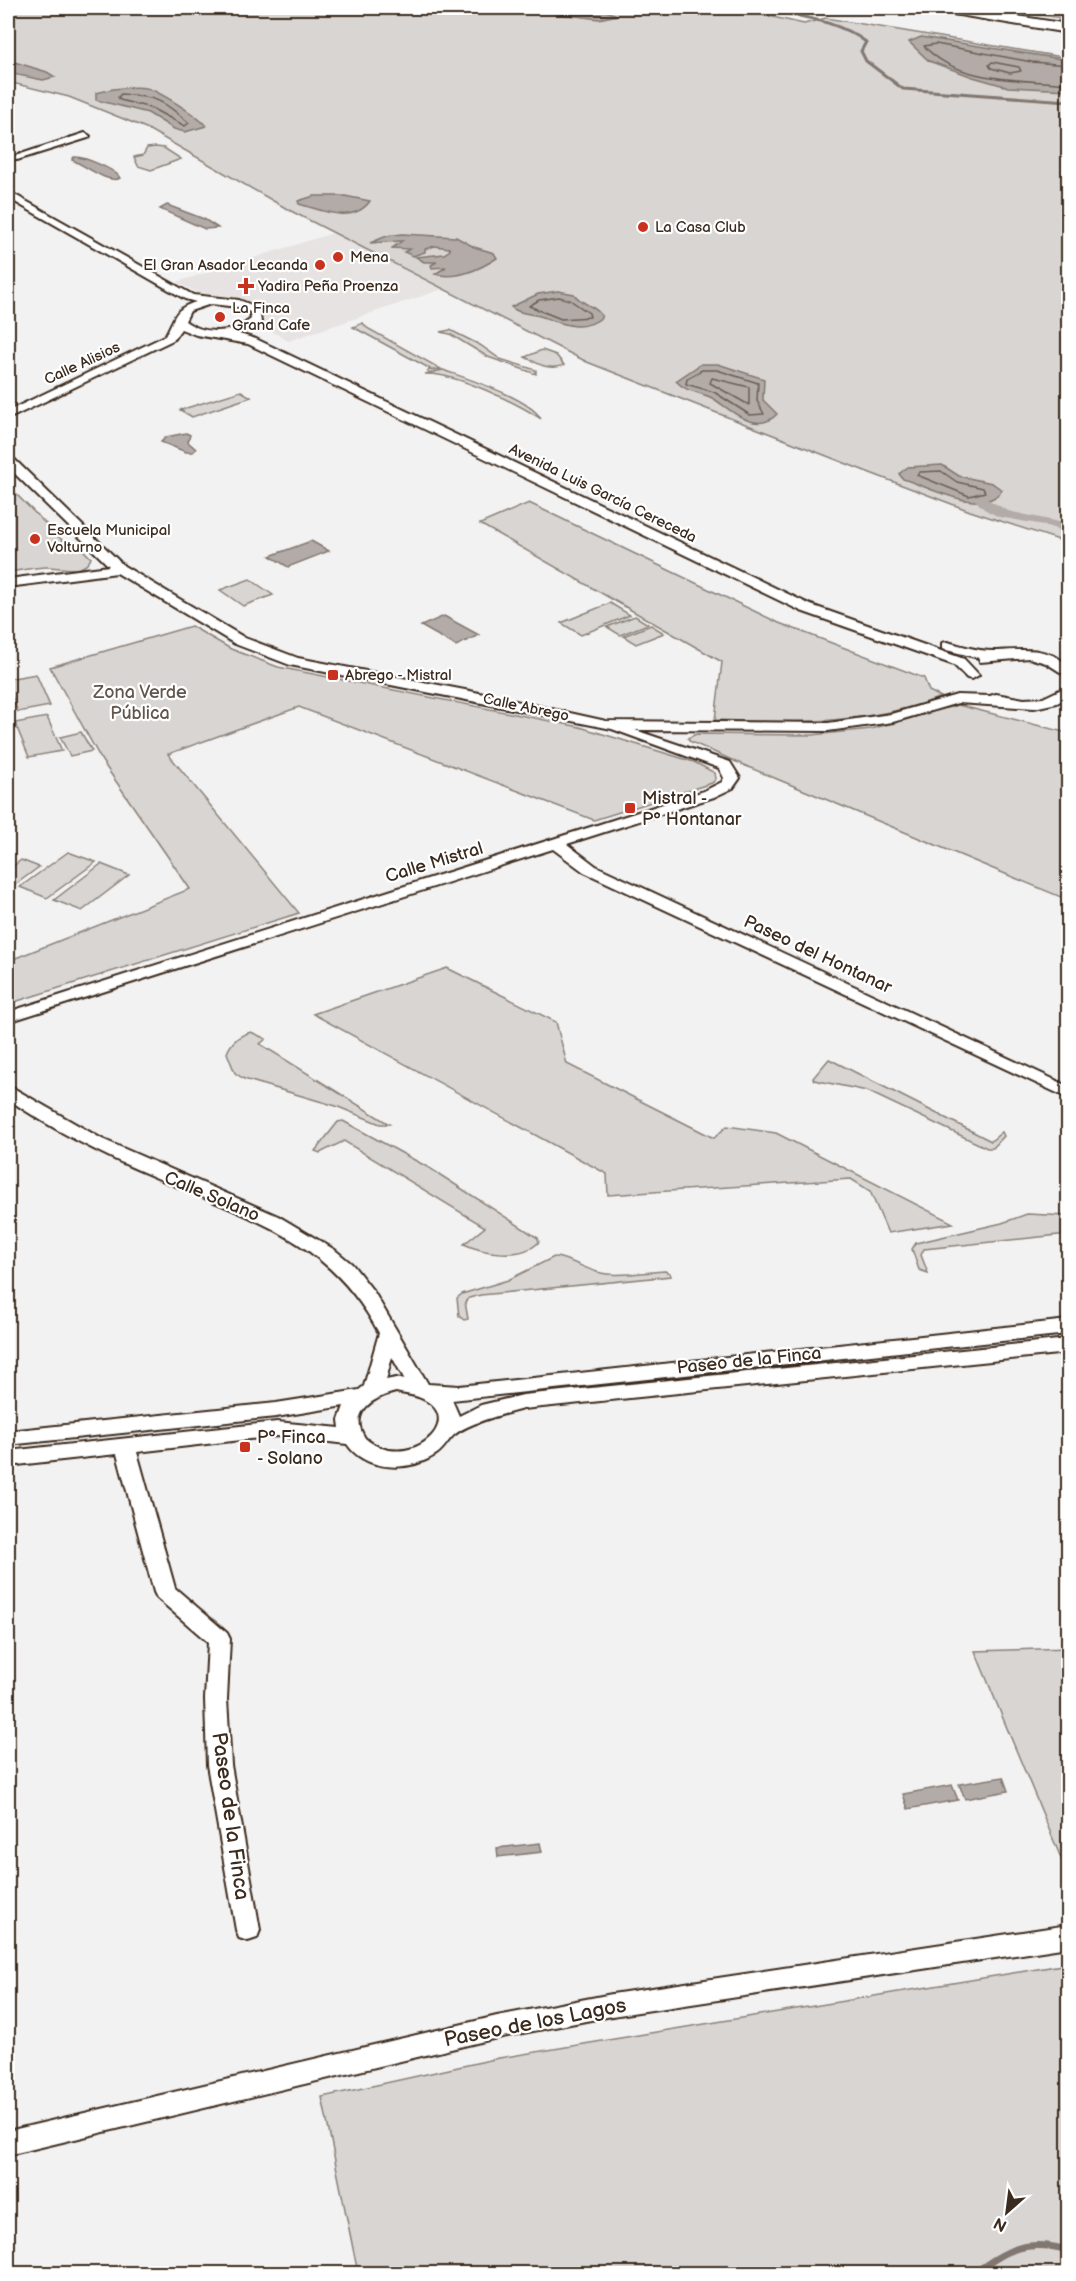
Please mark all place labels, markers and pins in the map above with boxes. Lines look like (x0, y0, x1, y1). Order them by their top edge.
place label: La Casa Club (655, 218, 746, 237)
marker: La Casa Club (636, 220, 650, 234)
place label: Mena (350, 248, 389, 267)
marker: Mena (331, 250, 345, 264)
place label: El Gran Asador Lecanda (143, 256, 308, 275)
marker: El Gran Asador Lecanda (313, 258, 327, 272)
place label: Yadira Peña Proenza (257, 277, 398, 296)
marker: Yadira Peña Proenza (239, 279, 253, 293)
place label: La Finca Grand Cafe (232, 299, 310, 335)
marker: La Finca Grand Cafe (213, 310, 227, 324)
place label: Escuela Municipal Volturno (47, 521, 171, 557)
marker: Escuela Municipal Volturno (28, 532, 42, 546)
place label: Abrego - Mistral (345, 666, 452, 685)
marker: Abrego - Mistral (326, 668, 340, 682)
place label: Mistral - Pº Hontanar (642, 788, 742, 830)
marker: Mistral - Pº Hontanar (623, 801, 637, 815)
place label: Pº Finca - Solano (257, 1427, 326, 1469)
marker: Pº Finca - Solano (238, 1440, 252, 1454)

